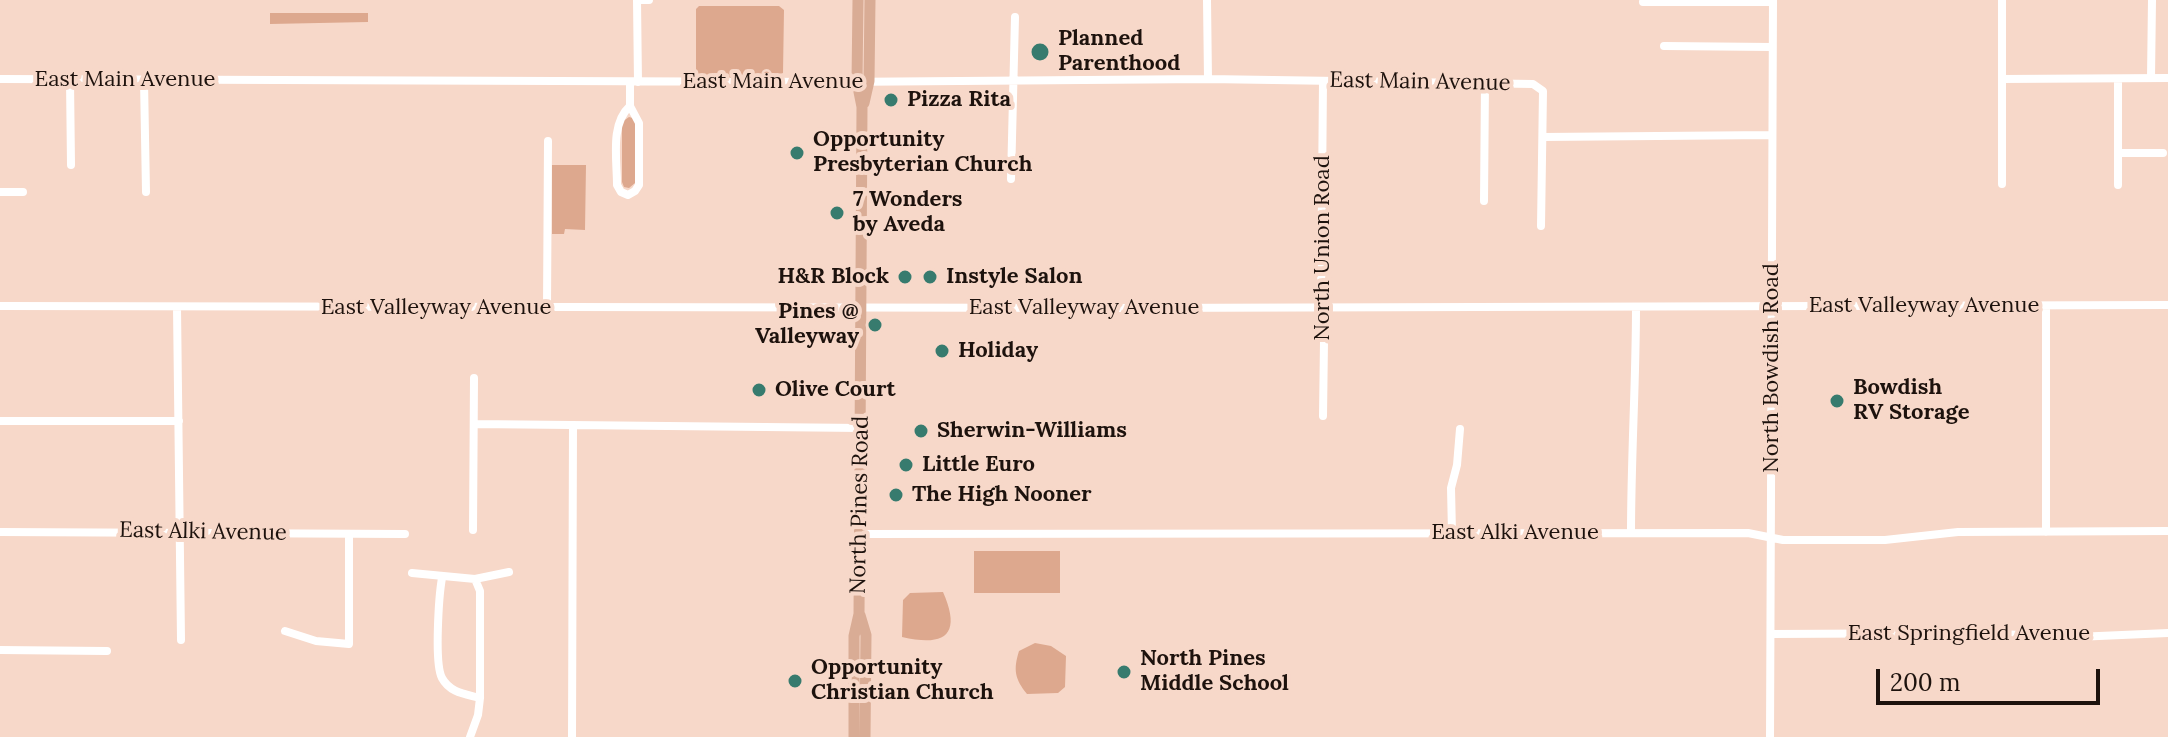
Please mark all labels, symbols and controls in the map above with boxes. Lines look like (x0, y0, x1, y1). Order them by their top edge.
place label: Planned Parenthood (1058, 26, 1180, 78)
marker: Planned Parenthood (1029, 41, 1051, 63)
street label: East Main Avenue (34, 67, 216, 93)
street label: East Main Avenue (1329, 67, 1511, 97)
street label: East Main Avenue (682, 69, 864, 95)
place label: Pizza Rita (907, 87, 1011, 113)
marker: Pizza Rita (882, 91, 900, 109)
place label: Opportunity Presbyterian Church (813, 127, 1032, 178)
marker: Opportunity Presbyterian Church (788, 144, 806, 162)
street label: North Union Road (1310, 155, 1336, 341)
place label: 7 Wonders by Aveda (853, 187, 963, 238)
marker: 7 Wonders by Aveda (828, 204, 846, 222)
street label: North Bowdish Road (1759, 263, 1785, 473)
place label: H&R Block (778, 264, 889, 290)
place label: Instyle Salon (946, 264, 1083, 290)
marker: H&R Block (896, 268, 914, 286)
marker: Instyle Salon (921, 268, 939, 286)
street label: East Valleyway Avenue (1809, 293, 2039, 319)
street label: East Valleyway Avenue (321, 295, 551, 321)
street label: East Valleyway Avenue (969, 295, 1199, 321)
place label: Pines @ Valleyway (755, 299, 859, 350)
marker: Pines @ Valleyway (866, 316, 884, 334)
place label: Holiday (958, 338, 1038, 364)
marker: Holiday (933, 342, 951, 360)
place label: Bowdish RV Storage (1853, 375, 1969, 426)
place label: Olive Court (775, 377, 896, 403)
marker: Olive Court (750, 381, 768, 399)
marker: Bowdish RV Storage (1828, 392, 1846, 410)
street label: North Pines Road (845, 416, 875, 594)
place label: Sherwin-Williams (937, 418, 1127, 444)
marker: Sherwin-Williams (912, 422, 930, 440)
place label: Little Euro (922, 452, 1035, 478)
marker: Little Euro (897, 456, 915, 474)
place label: The High Nooner (912, 482, 1092, 508)
marker: The High Nooner (887, 486, 905, 504)
street label: East Alki Avenue (119, 517, 287, 547)
street label: East Alki Avenue (1431, 520, 1599, 546)
street label: East Springfield Avenue (1848, 621, 2090, 647)
place label: North Pines Middle School (1140, 646, 1289, 698)
scale bar (1880, 653, 2104, 703)
place label: Opportunity Christian Church (811, 655, 994, 706)
marker: North Pines Middle School (1115, 663, 1133, 681)
text: 200 m (1890, 667, 1960, 698)
marker: Opportunity Christian Church (786, 672, 804, 690)

